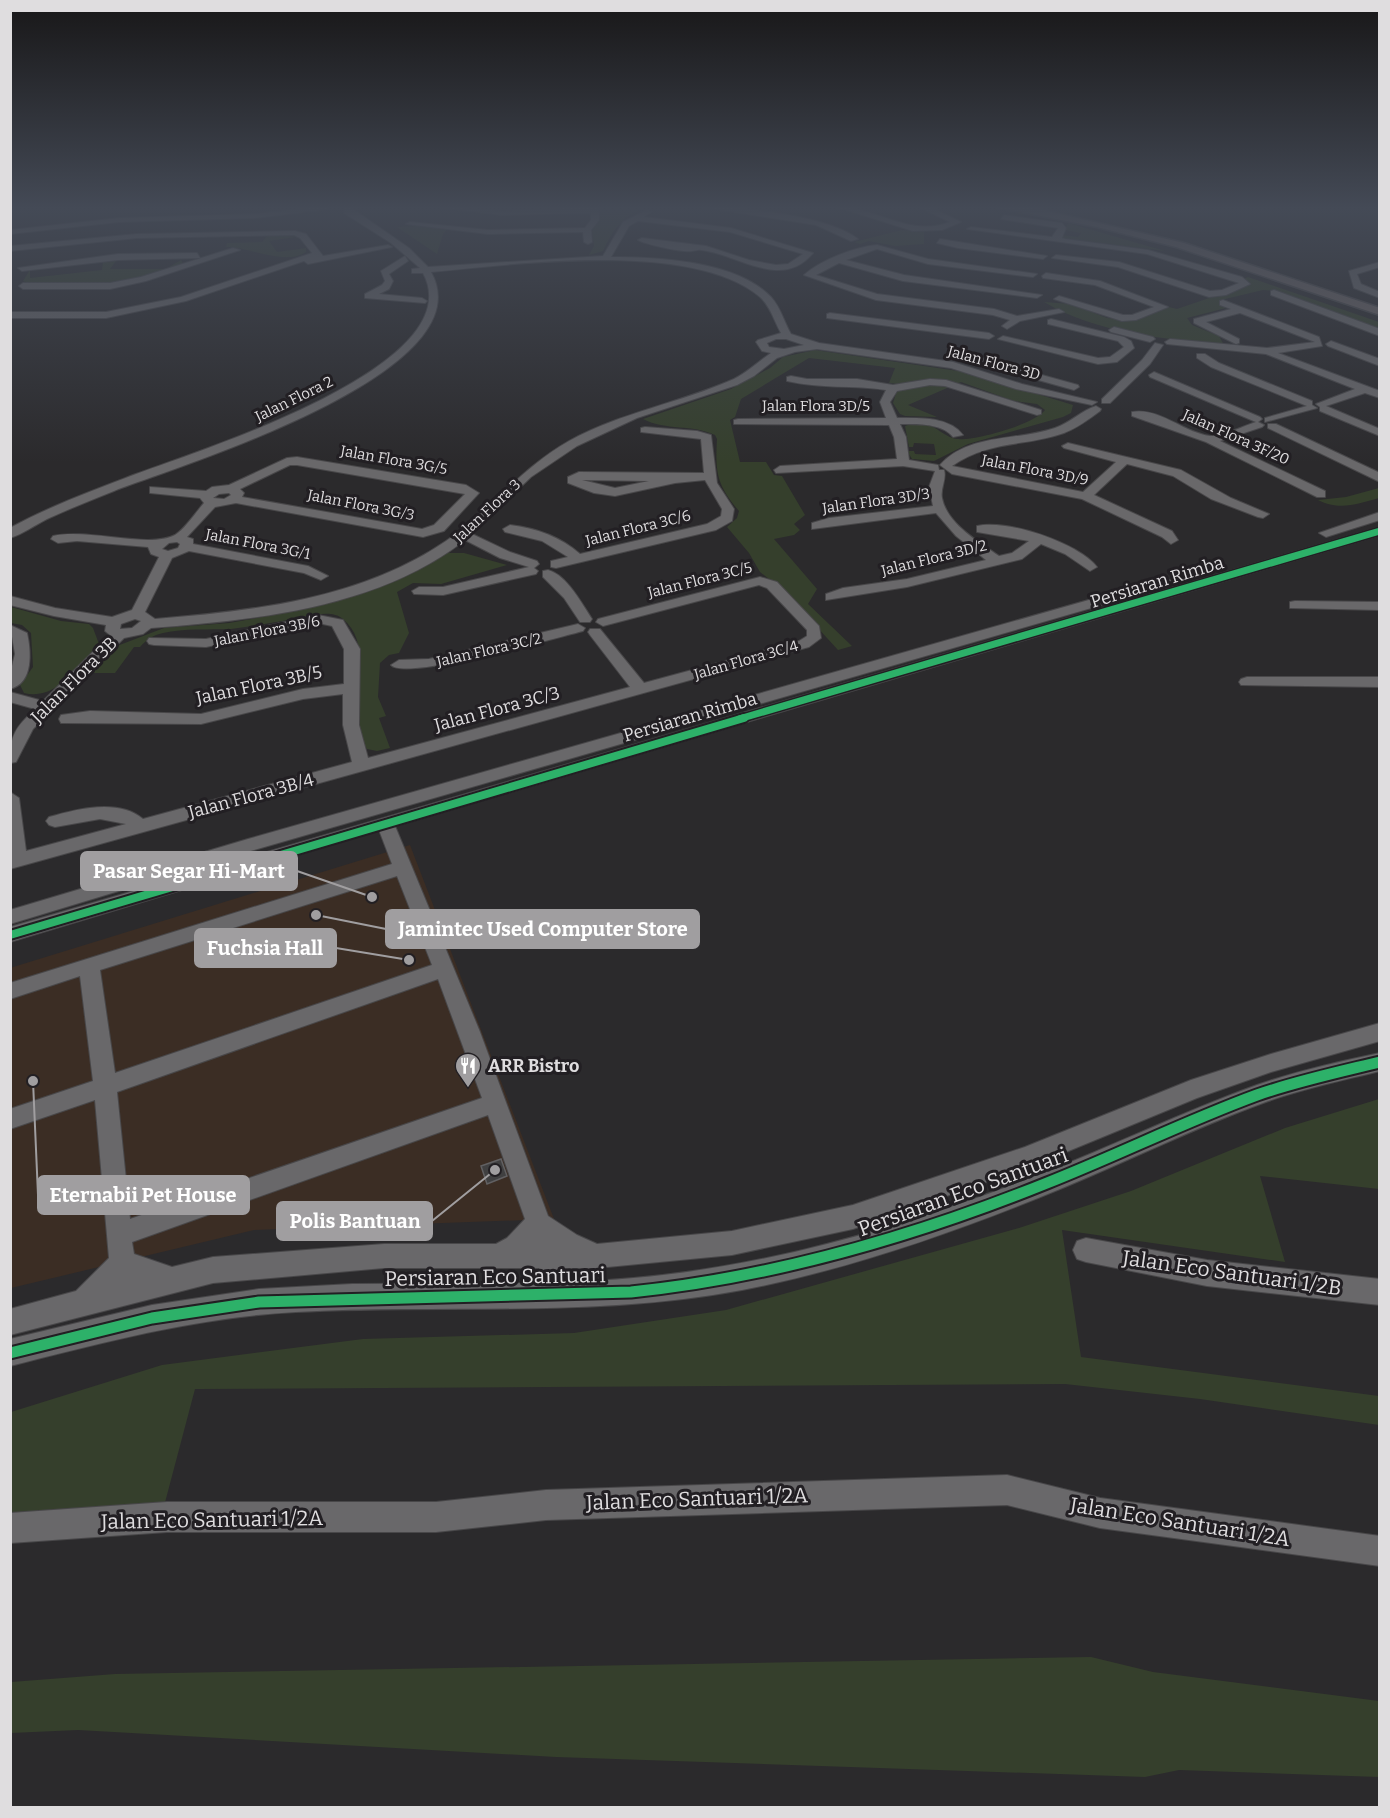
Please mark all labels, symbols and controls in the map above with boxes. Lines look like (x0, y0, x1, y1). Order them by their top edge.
street label: Jalan Flora 3D (945, 342, 1042, 384)
street label: Jalan Flora 2 (251, 372, 336, 426)
street label: Jalan Flora 3D/5 (761, 397, 870, 415)
street label: Jalan Flora 3F/20 (1179, 405, 1292, 469)
street label: Jalan Flora 3G/5 (338, 442, 449, 478)
street label: Jalan Flora 3D/9 (979, 451, 1090, 489)
street label: Jalan Flora 3 (449, 476, 524, 547)
street label: Jalan Flora 3D/3 (820, 485, 931, 518)
street label: Jalan Flora 3G/3 (305, 486, 416, 524)
street label: Jalan Flora 3C/6 (583, 506, 693, 550)
street label: Jalan Flora 3G/1 (203, 525, 312, 563)
street label: Jalan Flora 3D/2 (878, 536, 989, 580)
street label: Persiaran Rimba (1088, 551, 1226, 613)
street label: Jalan Flora 3C/5 (645, 558, 754, 602)
street label: Jalan Flora 3B/6 (212, 612, 322, 650)
street label: Jalan Flora 3C/2 (434, 629, 543, 671)
street label: Jalan Flora 3B (26, 632, 122, 728)
street label: Jalan Flora 3C/4 (691, 636, 800, 684)
street label: Jalan Flora 3B/5 (193, 661, 324, 709)
street label: Jalan Flora 3C/3 (431, 682, 562, 737)
street label: Persiaran Rimba (621, 687, 760, 747)
street label: Jalan Flora 3B/4 (185, 769, 317, 824)
callout: Pasar Segar Hi-Mart (81, 852, 297, 890)
text: Pasar Segar Hi-Mart (93, 859, 285, 883)
callout: Jamintec Used Computer Store (386, 910, 699, 948)
text: Jamintec Used Computer Store (397, 917, 688, 941)
callout: Fuchsia Hall (195, 929, 336, 967)
text: Fuchsia Hall (207, 936, 323, 960)
restaurant icon: ARR Bistro (453, 1051, 483, 1089)
place label: ARR Bistro (488, 1055, 579, 1077)
street label: Persiaran Eco Santuari (855, 1142, 1071, 1242)
callout: Eternabii Pet House (38, 1176, 249, 1214)
text: Eternabii Pet House (50, 1183, 237, 1207)
callout: Polis Bantuan (277, 1202, 432, 1240)
text: Polis Bantuan (289, 1209, 421, 1233)
street label: Jalan Eco Santuari 1/2B (1120, 1245, 1343, 1301)
street label: Persiaran Eco Santuari (384, 1262, 606, 1292)
street label: Jalan Eco Santuari 1/2A (585, 1482, 809, 1516)
street label: Jalan Eco Santuari 1/2A (1067, 1492, 1292, 1552)
street label: Jalan Eco Santuari 1/2A (100, 1505, 323, 1535)

